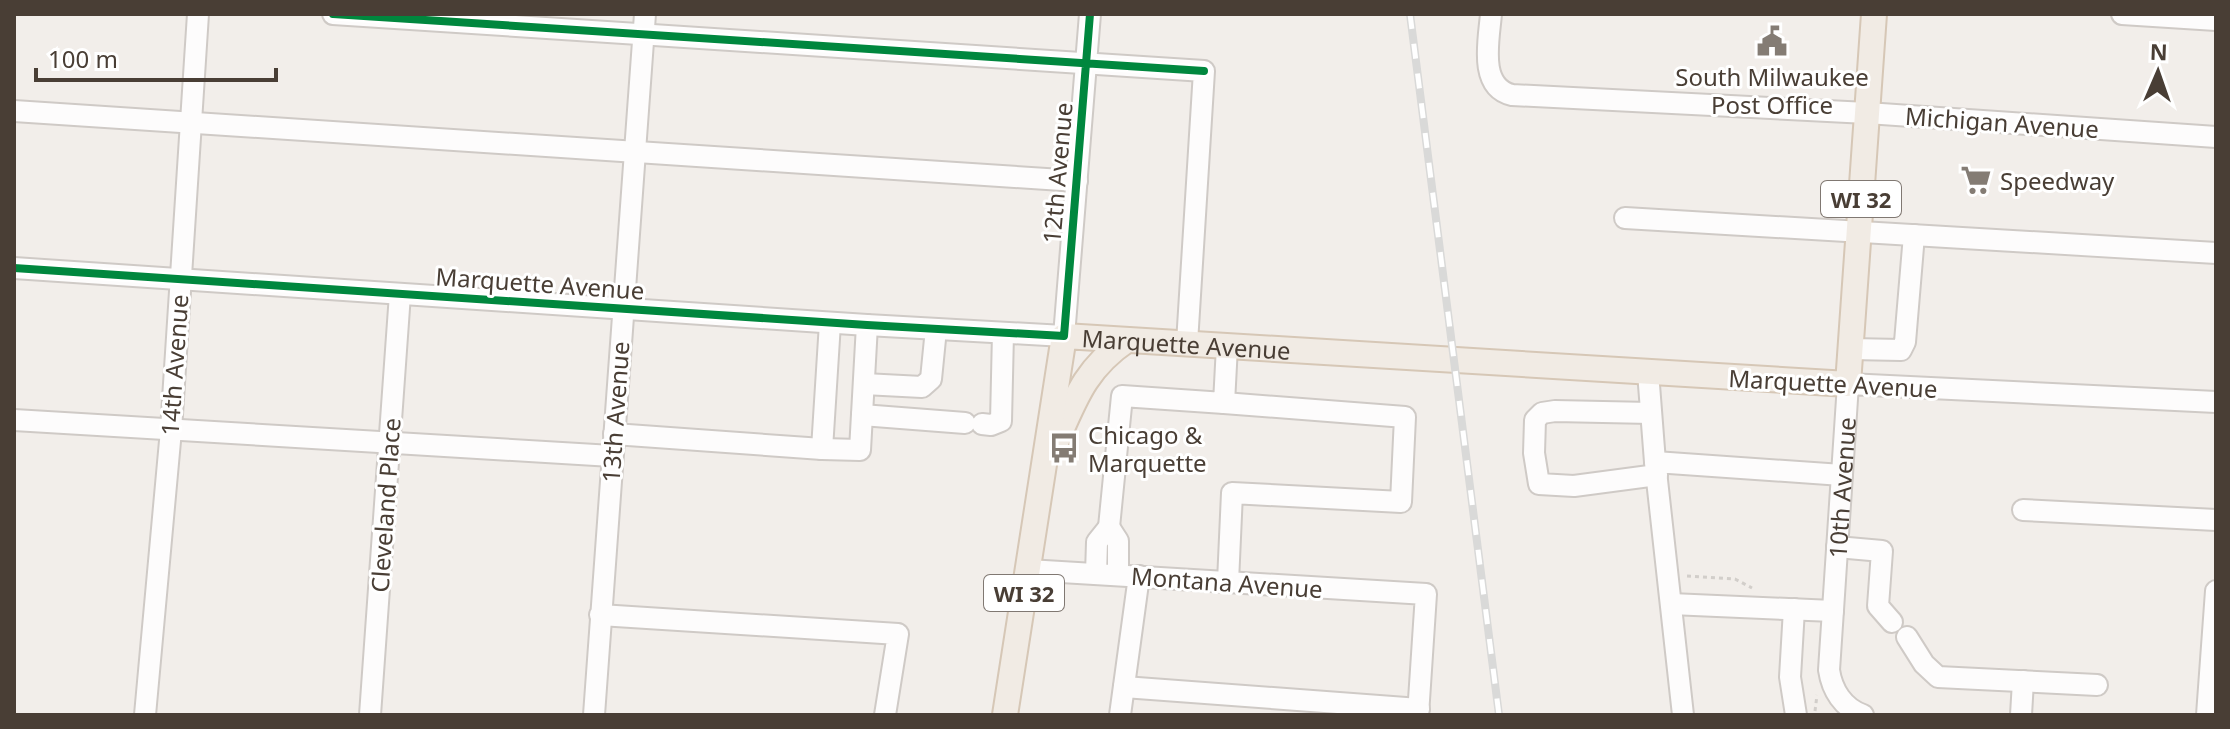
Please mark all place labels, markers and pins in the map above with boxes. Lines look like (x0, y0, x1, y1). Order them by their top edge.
public building icon: South Milwaukee Post Office (1755, 24, 1789, 58)
place label: South Milwaukee Post Office (1675, 60, 1869, 121)
supermarket icon: Speedway (1959, 163, 1993, 197)
place label: Speedway (2000, 164, 2115, 197)
place label: Chicago & Marquette (1088, 418, 1207, 479)
bus stop icon: Chicago & Marquette (1047, 431, 1081, 465)

